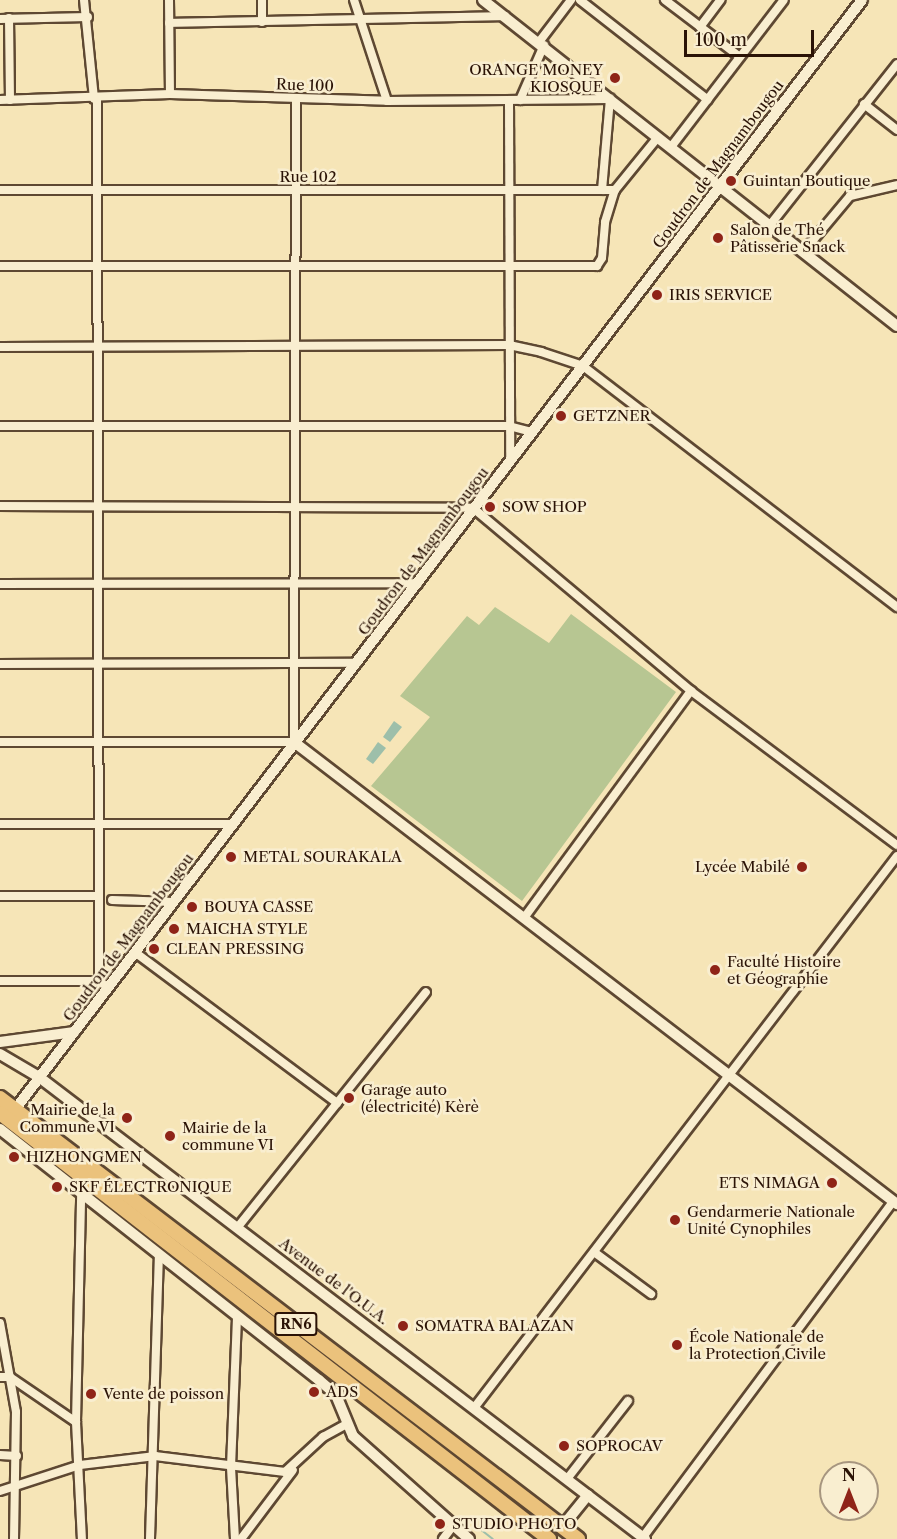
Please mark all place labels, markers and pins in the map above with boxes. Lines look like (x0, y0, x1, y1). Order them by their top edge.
place label: ORANGE MONEY KIOSQUE (469, 60, 603, 95)
marker: ORANGE MONEY KIOSQUE (608, 71, 622, 85)
place label: Guintan Boutique (743, 172, 870, 190)
marker: Guintan Boutique (724, 174, 738, 188)
place label: Salon de Thé Pâtisserie Snack (730, 220, 845, 255)
marker: Salon de Thé Pâtisserie Snack (711, 231, 725, 245)
place label: IRIS SERVICE (669, 286, 772, 304)
marker: IRIS SERVICE (650, 288, 664, 302)
place label: GETZNER (573, 407, 650, 425)
marker: GETZNER (554, 409, 568, 423)
place label: SOW SHOP (502, 498, 587, 516)
marker: SOW SHOP (483, 500, 497, 514)
place label: METAL SOURAKALA (243, 848, 402, 866)
marker: METAL SOURAKALA (224, 850, 238, 864)
place label: Lycée Mabilé (695, 858, 790, 876)
marker: Lycée Mabilé (795, 860, 809, 874)
place label: BOUYA CASSE (204, 898, 314, 916)
marker: BOUYA CASSE (185, 900, 199, 914)
place label: MAICHA STYLE (186, 920, 308, 938)
marker: MAICHA STYLE (167, 922, 181, 936)
place label: CLEAN PRESSING (166, 940, 304, 958)
marker: CLEAN PRESSING (147, 942, 161, 956)
place label: Faculté Histoire et Géographie (727, 952, 841, 987)
marker: Faculté Histoire et Géographie (708, 963, 722, 977)
place label: Garage auto (électricité) Kèrè (361, 1080, 479, 1115)
marker: Garage auto (électricité) Kèrè (342, 1091, 356, 1105)
place label: Mairie de la Commune VI (19, 1100, 115, 1135)
marker: Mairie de la Commune VI (120, 1111, 134, 1125)
place label: Mairie de la commune VI (182, 1118, 274, 1153)
marker: Mairie de la commune VI (163, 1129, 177, 1143)
place label: HIZHONGMEN (26, 1148, 142, 1166)
marker: HIZHONGMEN (7, 1150, 21, 1164)
place label: ETS NIMAGA (719, 1174, 820, 1192)
marker: ETS NIMAGA (825, 1176, 839, 1190)
place label: SKF ÉLECTRONIQUE (69, 1178, 232, 1196)
marker: SKF ÉLECTRONIQUE (50, 1180, 64, 1194)
place label: Gendarmerie Nationale Unité Cynophiles (687, 1202, 855, 1237)
marker: Gendarmerie Nationale Unité Cynophiles (668, 1213, 682, 1227)
place label: SOMATRA BALAZAN (415, 1317, 575, 1335)
marker: SOMATRA BALAZAN (396, 1319, 410, 1333)
place label: École Nationale de la Protection Civile (689, 1327, 826, 1362)
marker: École Nationale de la Protection Civile (670, 1338, 684, 1352)
place label: ADS (326, 1383, 358, 1401)
place label: Vente de poisson (103, 1385, 224, 1403)
marker: ADS (307, 1385, 321, 1399)
marker: Vente de poisson (84, 1387, 98, 1401)
place label: SOPROCAV (576, 1437, 663, 1455)
marker: SOPROCAV (557, 1439, 571, 1453)
place label: STUDIO PHOTO (452, 1515, 576, 1533)
marker: STUDIO PHOTO (433, 1517, 447, 1531)

